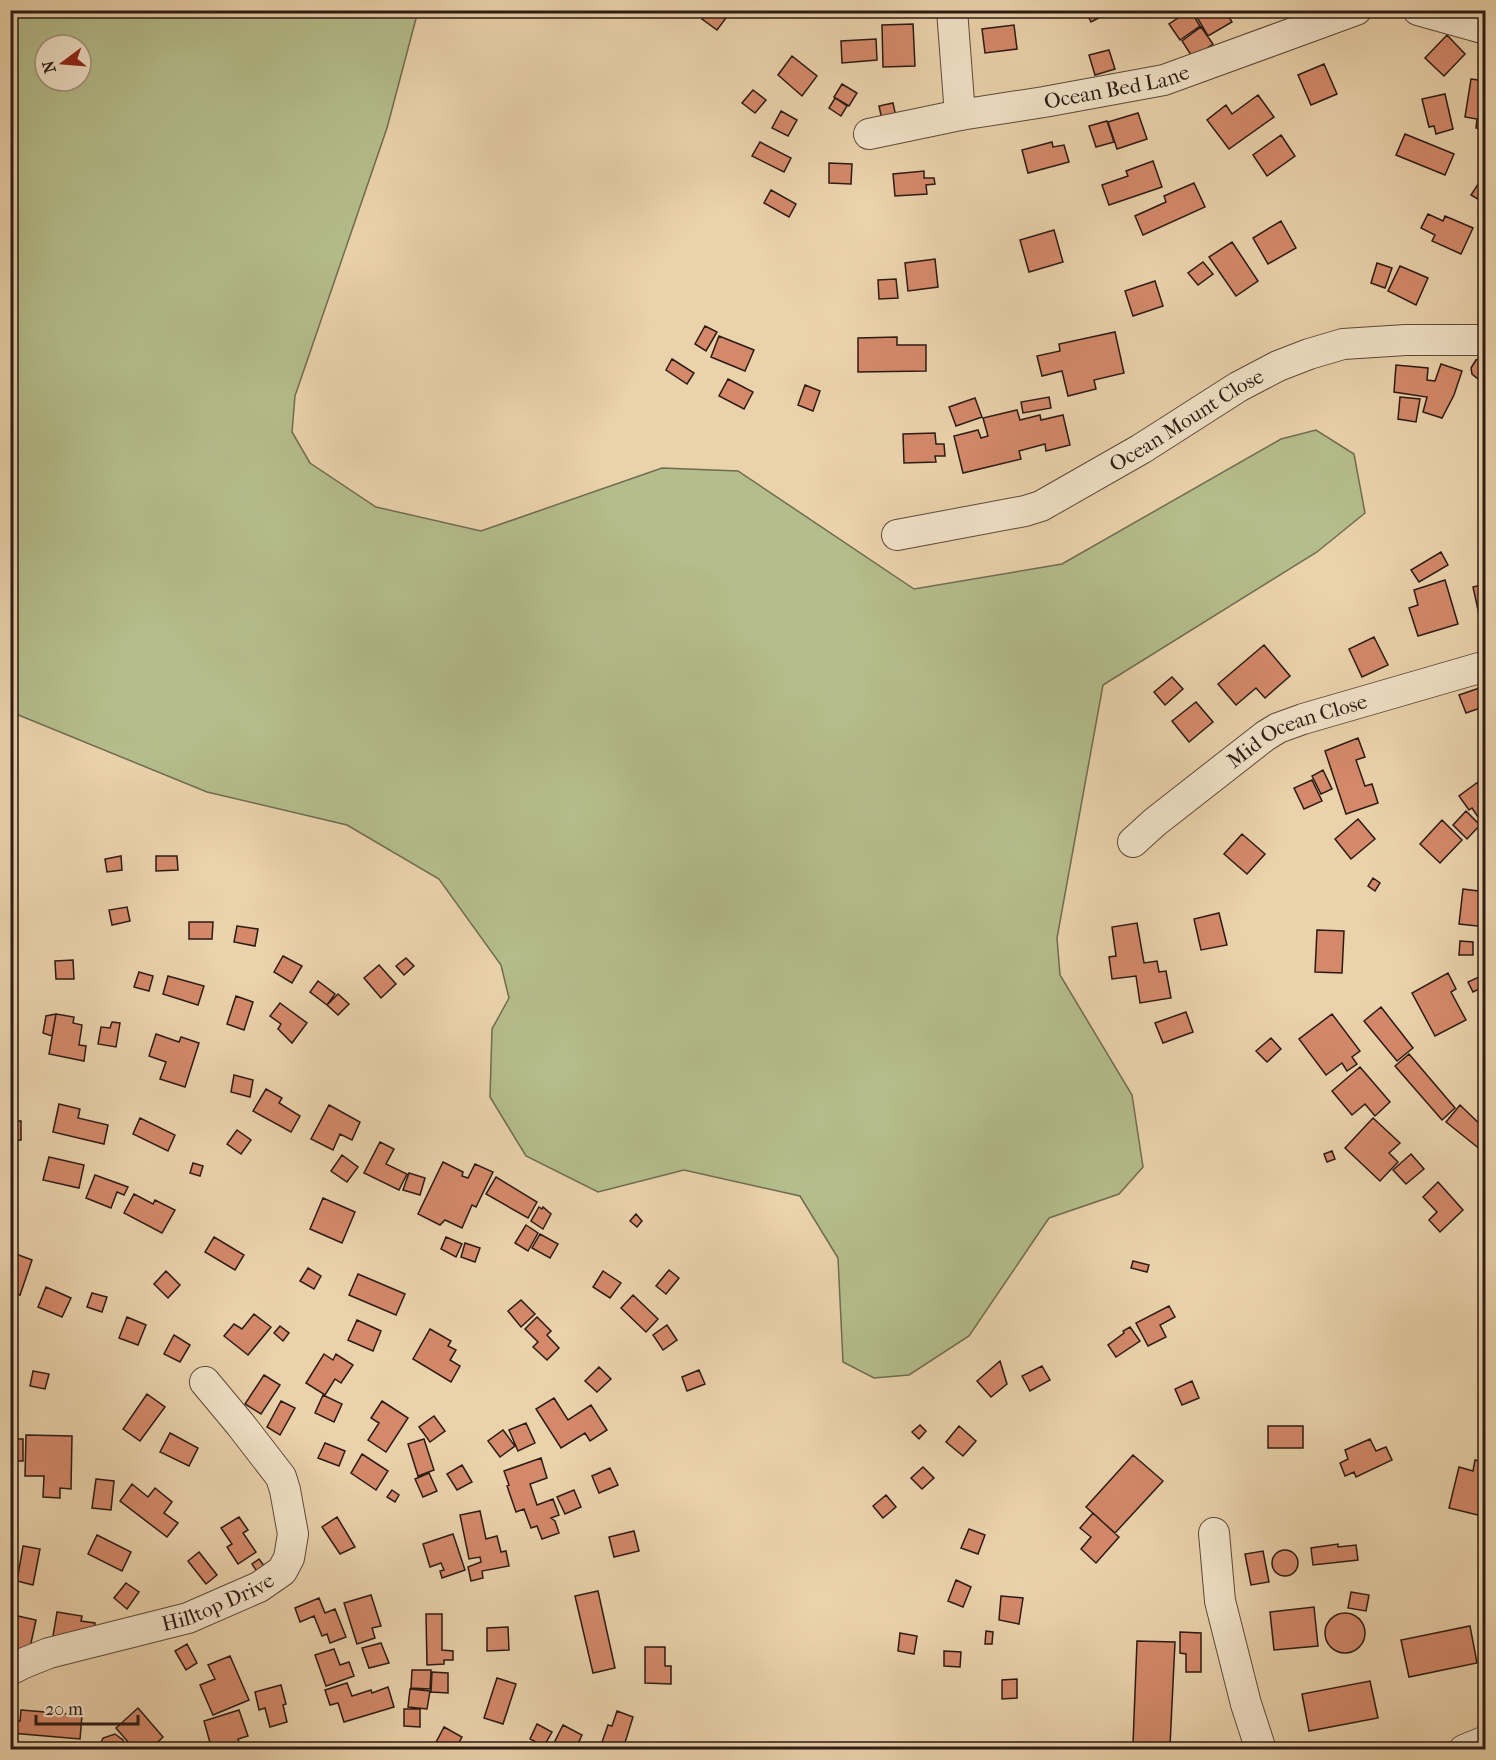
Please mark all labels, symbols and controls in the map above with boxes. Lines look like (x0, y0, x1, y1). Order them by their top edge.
north arrow (33, 33, 93, 93)
text: N (38, 58, 60, 75)
street label: Ocean Bed Lane (1042, 60, 1192, 114)
street label: Ocean Mount Close (1105, 364, 1268, 476)
street label: Mid Ocean Close (1222, 689, 1370, 773)
street label: Hilltop Drive (159, 1568, 279, 1636)
scale bar (36, 1688, 138, 1726)
text: 20 m (45, 1699, 83, 1720)

